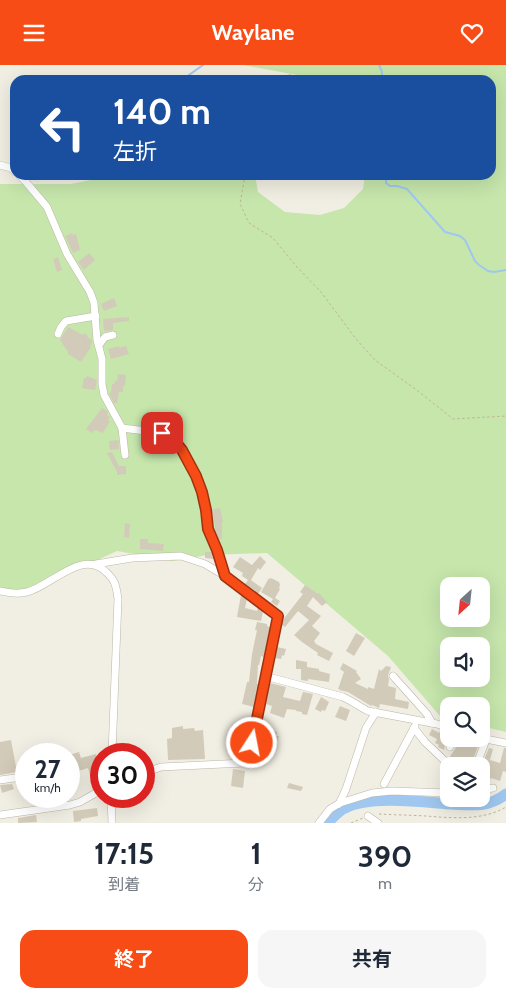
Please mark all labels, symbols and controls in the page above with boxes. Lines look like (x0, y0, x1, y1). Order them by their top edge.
icon: menu (20, 19, 48, 47)
text: Waylane (212, 19, 294, 46)
icon: heart (458, 19, 486, 47)
text: 140 m (113, 90, 211, 133)
icon: left (30, 95, 95, 160)
text: 左折 (113, 138, 157, 165)
pin (141, 412, 183, 454)
icon: arrive (148, 419, 176, 447)
north arrow (440, 577, 490, 627)
map controls (440, 577, 490, 807)
button: sound (440, 637, 490, 687)
button: search (440, 697, 490, 747)
position arrow (225, 716, 277, 768)
speed limit sign: 30 (90, 743, 155, 808)
text: 27 (35, 754, 60, 784)
button: layers (440, 757, 490, 807)
text: km/h (34, 780, 61, 795)
text: 17:15 (94, 835, 154, 872)
text: 1 (250, 835, 262, 872)
text: 390 (358, 838, 412, 875)
text: m (378, 874, 392, 893)
text: 到着 (108, 875, 140, 894)
text: 分 (248, 875, 264, 894)
button: 終了 (20, 930, 248, 988)
button: 共有 (258, 930, 486, 988)

